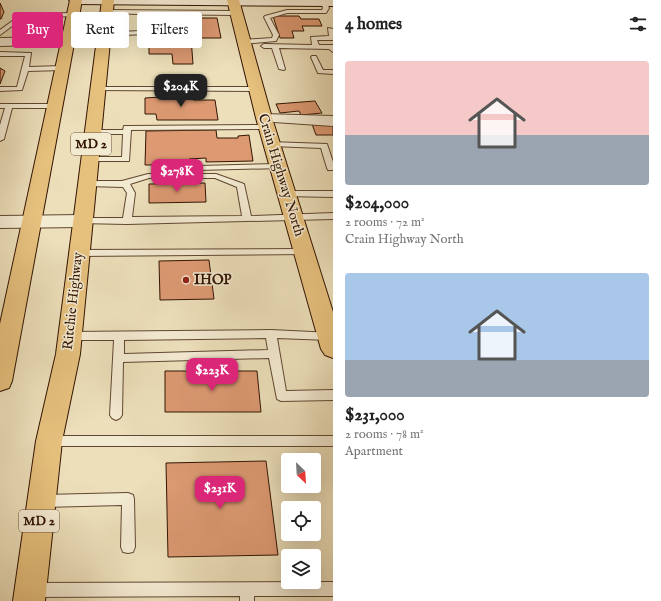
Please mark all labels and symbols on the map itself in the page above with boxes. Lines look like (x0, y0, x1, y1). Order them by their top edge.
pin: $204K (153, 74, 209, 108)
street label: Crain Highway North (254, 111, 308, 239)
road number: MD 2 (71, 133, 111, 155)
pin: $278K (149, 159, 205, 193)
street label: Ritchie Highway (59, 251, 87, 351)
place label: IHOP (194, 271, 232, 289)
marker: IHOP (181, 275, 191, 285)
pin: $223K (184, 358, 240, 392)
north arrow (281, 453, 321, 493)
pin: $231K (192, 476, 248, 510)
road number: MD 2 (19, 510, 59, 532)

